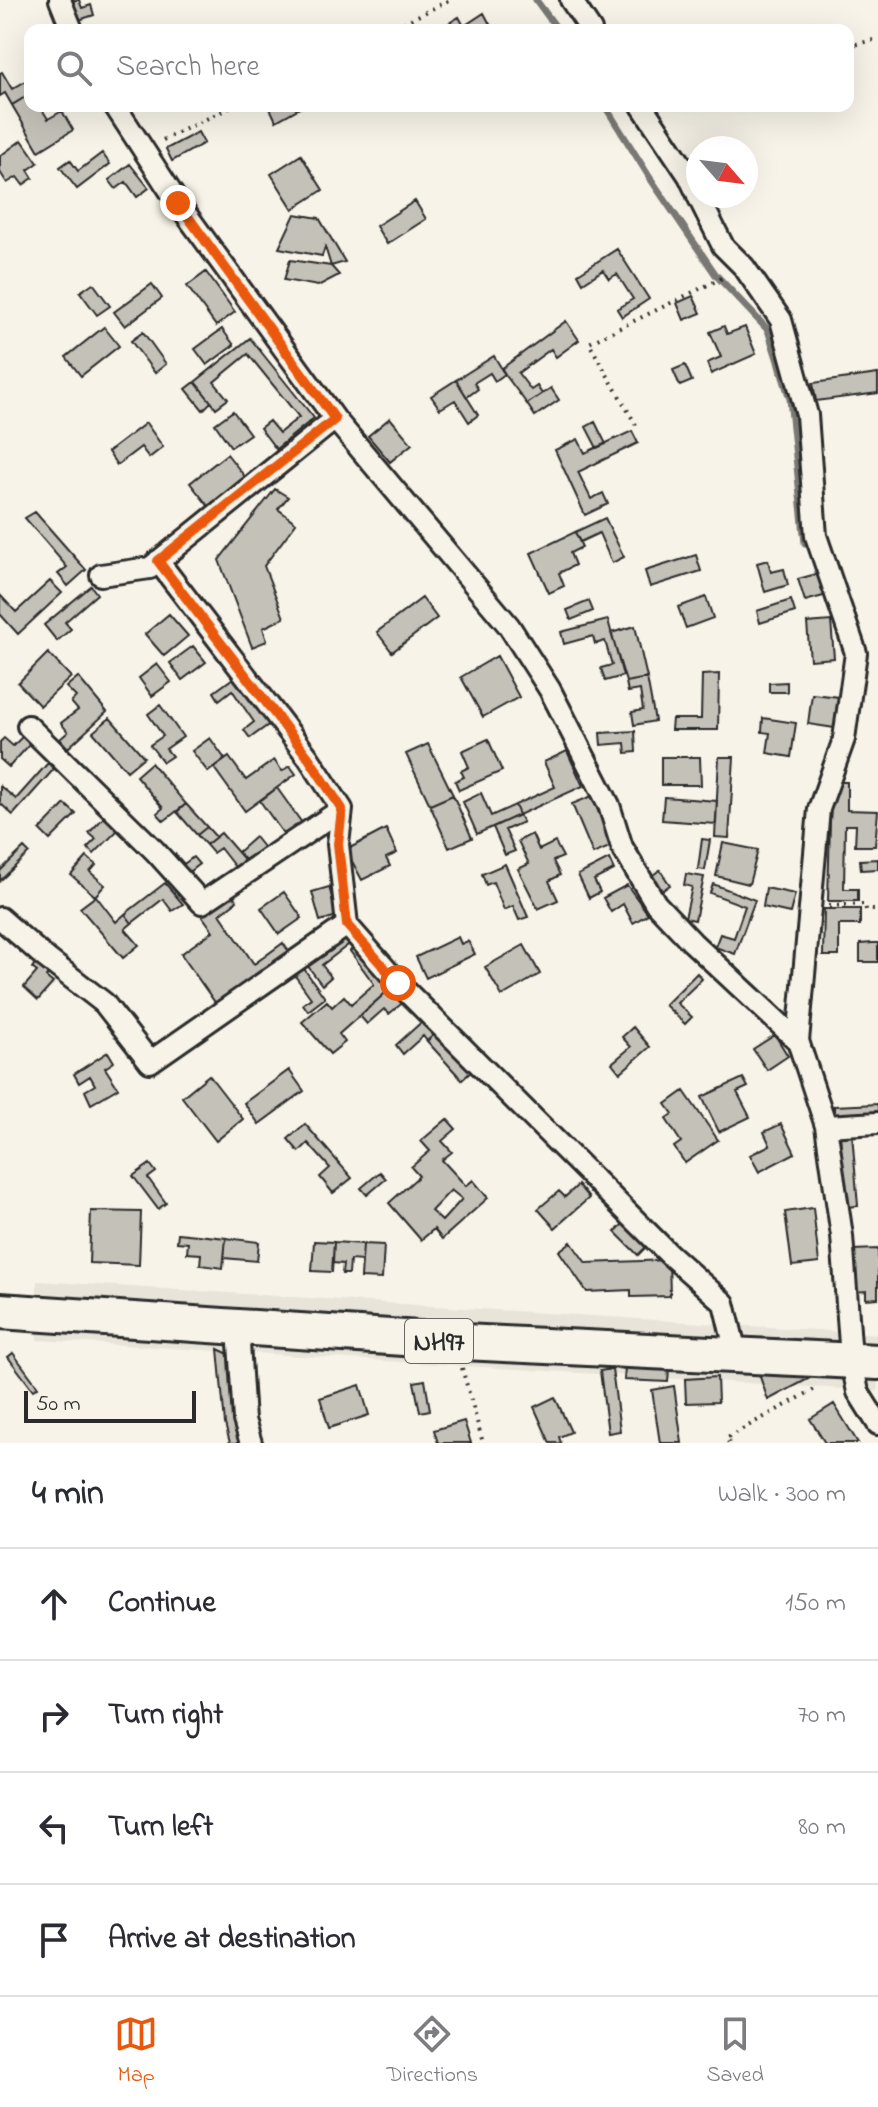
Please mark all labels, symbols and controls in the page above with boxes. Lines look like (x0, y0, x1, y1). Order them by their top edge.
search box (24, 24, 854, 112)
icon: search (52, 46, 96, 90)
text: Search here (116, 46, 260, 90)
north arrow (686, 136, 758, 208)
route end (160, 185, 196, 221)
route start (380, 965, 416, 1001)
road number: NH97 (405, 1319, 473, 1363)
scale bar (24, 1387, 196, 1423)
text: 50 m (36, 1389, 81, 1421)
text: 4 min (32, 1470, 104, 1520)
text: Walk · 300 m (718, 1476, 846, 1514)
icon: ahead (32, 1582, 76, 1626)
text: Continue (108, 1582, 216, 1626)
text: 150 m (785, 1585, 846, 1623)
icon: right (32, 1694, 76, 1738)
text: Turn right (108, 1694, 223, 1738)
text: 70 m (797, 1697, 846, 1735)
icon: left (32, 1806, 76, 1850)
text: Turn left (108, 1806, 213, 1850)
text: 80 m (798, 1809, 846, 1847)
icon: arrive (32, 1918, 76, 1962)
text: Arrive at destination (108, 1918, 356, 1962)
tab: Map (114, 2012, 158, 2092)
tab: Directions (387, 2012, 478, 2092)
tab: Saved (706, 2012, 764, 2092)

